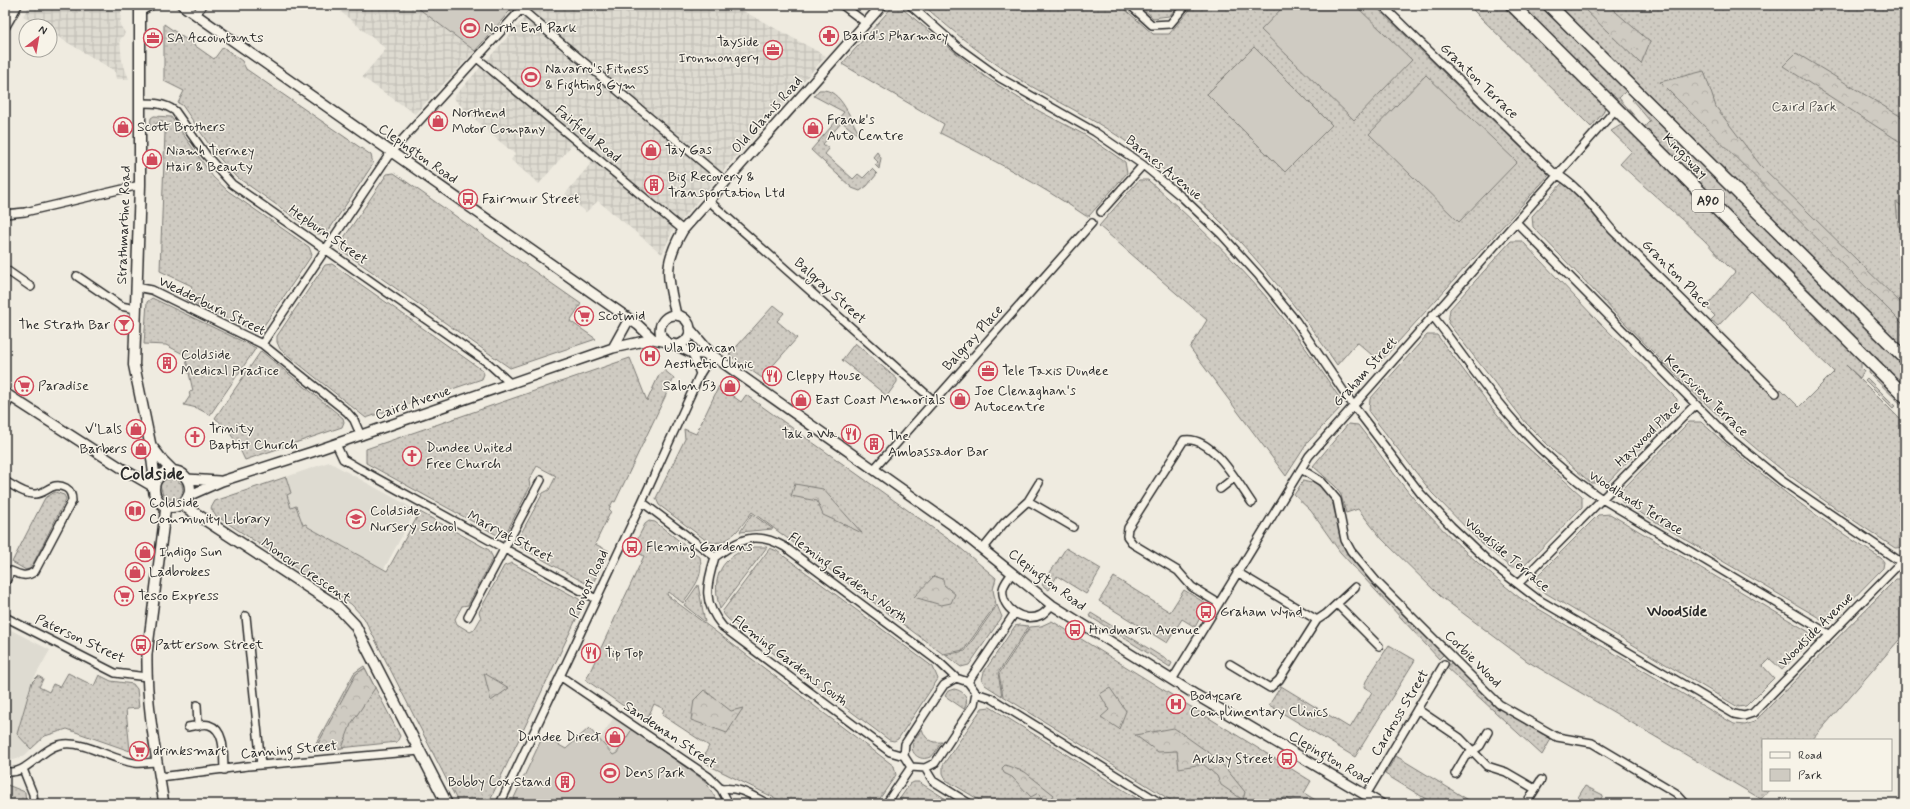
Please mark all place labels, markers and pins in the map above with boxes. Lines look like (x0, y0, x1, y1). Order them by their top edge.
sports icon: North End Park (459, 17, 481, 39)
place label: North End Park (484, 19, 577, 37)
pharmacy icon: Baird's Pharmacy (818, 25, 840, 47)
office icon: SA Accountants (142, 27, 164, 49)
place label: Baird's Pharmacy (843, 27, 948, 45)
place label: SA Accountants (167, 29, 263, 47)
place label: Tayside Ironmongery (678, 33, 759, 67)
office icon: Tayside Ironmongery (762, 39, 784, 61)
place label: Navarro's Fitness & Fighting Gym (545, 60, 649, 96)
sports icon: Navarro's Fitness & Fighting Gym (520, 66, 542, 88)
place label: Northend Motor Company (452, 104, 545, 138)
shop icon: Northend Motor Company (427, 110, 449, 132)
place label: Frank's Auto Centre (827, 111, 904, 145)
shop icon: Scott Brothers (112, 116, 134, 138)
shop icon: Frank's Auto Centre (802, 117, 824, 139)
place label: Scott Brothers (137, 118, 225, 136)
shop icon: Tay Gas (640, 139, 662, 161)
place label: Tay Gas (665, 141, 712, 159)
place label: Niamh Tierney Hair & Beauty (166, 142, 254, 176)
shop icon: Niamh Tierney Hair & Beauty (141, 148, 163, 170)
place label: Big Recovery & Transportation Ltd (668, 168, 785, 202)
building icon: Big Recovery & Transportation Ltd (643, 174, 665, 196)
bus stop icon: Fairmuir Street (457, 188, 479, 210)
place label: Fairmuir Street (482, 190, 579, 208)
supermarket icon: Scotmid (573, 305, 595, 327)
place label: Scotmid (598, 307, 645, 325)
bar icon: The Strath Bar (113, 314, 135, 336)
place label: The Strath Bar (19, 316, 110, 334)
place label: Ula Duncan Aesthetic Clinic (664, 339, 754, 373)
hospital icon: Ula Duncan Aesthetic Clinic (639, 345, 661, 367)
place label: Coldside Medical Practice (181, 346, 279, 380)
building icon: Coldside Medical Practice (156, 352, 178, 374)
office icon: Tele Taxis Dundee (977, 360, 999, 382)
place label: Tele Taxis Dundee (1002, 362, 1109, 380)
restaurant icon: Cleppy House (761, 365, 783, 387)
place label: Cleppy House (786, 367, 862, 385)
supermarket icon: Paradise (13, 375, 35, 397)
shop icon: Salon 53 (719, 375, 741, 397)
place label: Paradise (38, 377, 89, 395)
place label: Salon 53 (663, 377, 716, 395)
place label: Joe Clenaghan's Autocentre (974, 382, 1076, 416)
shop icon: Joe Clenaghan's Autocentre (949, 388, 971, 410)
shop icon: East Coast Memorials (790, 389, 812, 411)
place label: East Coast Memorials (815, 391, 945, 409)
shop icon: V'Lals (125, 418, 147, 440)
place label: V'Lals (85, 420, 122, 438)
place label: Trinity Baptist Church (209, 420, 298, 454)
restaurant icon: Tak a Wa (840, 423, 862, 445)
place label: Tak a Wa (781, 425, 838, 443)
church icon: Trinity Baptist Church (184, 426, 206, 448)
place label: The Ambassador Bar (888, 427, 989, 461)
building icon: The Ambassador Bar (863, 433, 885, 455)
shop icon: Barbers (130, 438, 152, 460)
place label: Dundee United Free Church (426, 439, 512, 473)
place label: Barbers (79, 440, 127, 458)
church icon: Dundee United Free Church (401, 445, 423, 467)
place label: Coldside Community Library (149, 494, 270, 528)
library icon: Coldside Community Library (124, 500, 146, 522)
place label: Coldside Nursery School (370, 502, 457, 536)
school or university icon: Coldside Nursery School (345, 508, 367, 530)
bus stop icon: Fleming Gardens (621, 536, 643, 558)
place label: Fleming Gardens (646, 538, 753, 558)
shop icon: Indigo Sun (134, 541, 156, 563)
place label: Indigo Sun (159, 543, 222, 562)
shop icon: Ladbrokes (124, 561, 146, 583)
place label: Ladbrokes (149, 563, 210, 581)
supermarket icon: Tesco Express (113, 585, 135, 607)
place label: Tesco Express (138, 587, 219, 605)
bus stop icon: Graham Wynd (1195, 601, 1217, 623)
place label: Graham Wynd (1220, 603, 1303, 621)
bus stop icon: Hindmarsh Avenue (1064, 619, 1086, 641)
place label: Hindmarsh Avenue (1089, 621, 1200, 639)
bus stop icon: Patterson Street (130, 634, 152, 656)
place label: Patterson Street (155, 636, 264, 654)
restaurant icon: Tip Top (580, 642, 602, 664)
place label: Tip Top (605, 644, 644, 662)
place label: Bodycare Complimentary Clinics (1190, 687, 1329, 721)
hospital icon: Bodycare Complimentary Clinics (1165, 693, 1187, 715)
shop icon: Dundee Direct (604, 726, 626, 748)
place label: Dundee Direct (518, 728, 602, 746)
supermarket icon: drinksmart (128, 740, 150, 762)
place label: drinksmart (153, 742, 226, 760)
bus stop icon: Arklay Street (1276, 748, 1298, 770)
place label: Arklay Street (1192, 750, 1273, 768)
sports icon: Dens Park (599, 762, 621, 784)
place label: Dens Park (624, 764, 685, 782)
building icon: Bobby Cox Stand (554, 771, 576, 793)
place label: Bobby Cox Stand (448, 773, 551, 791)

